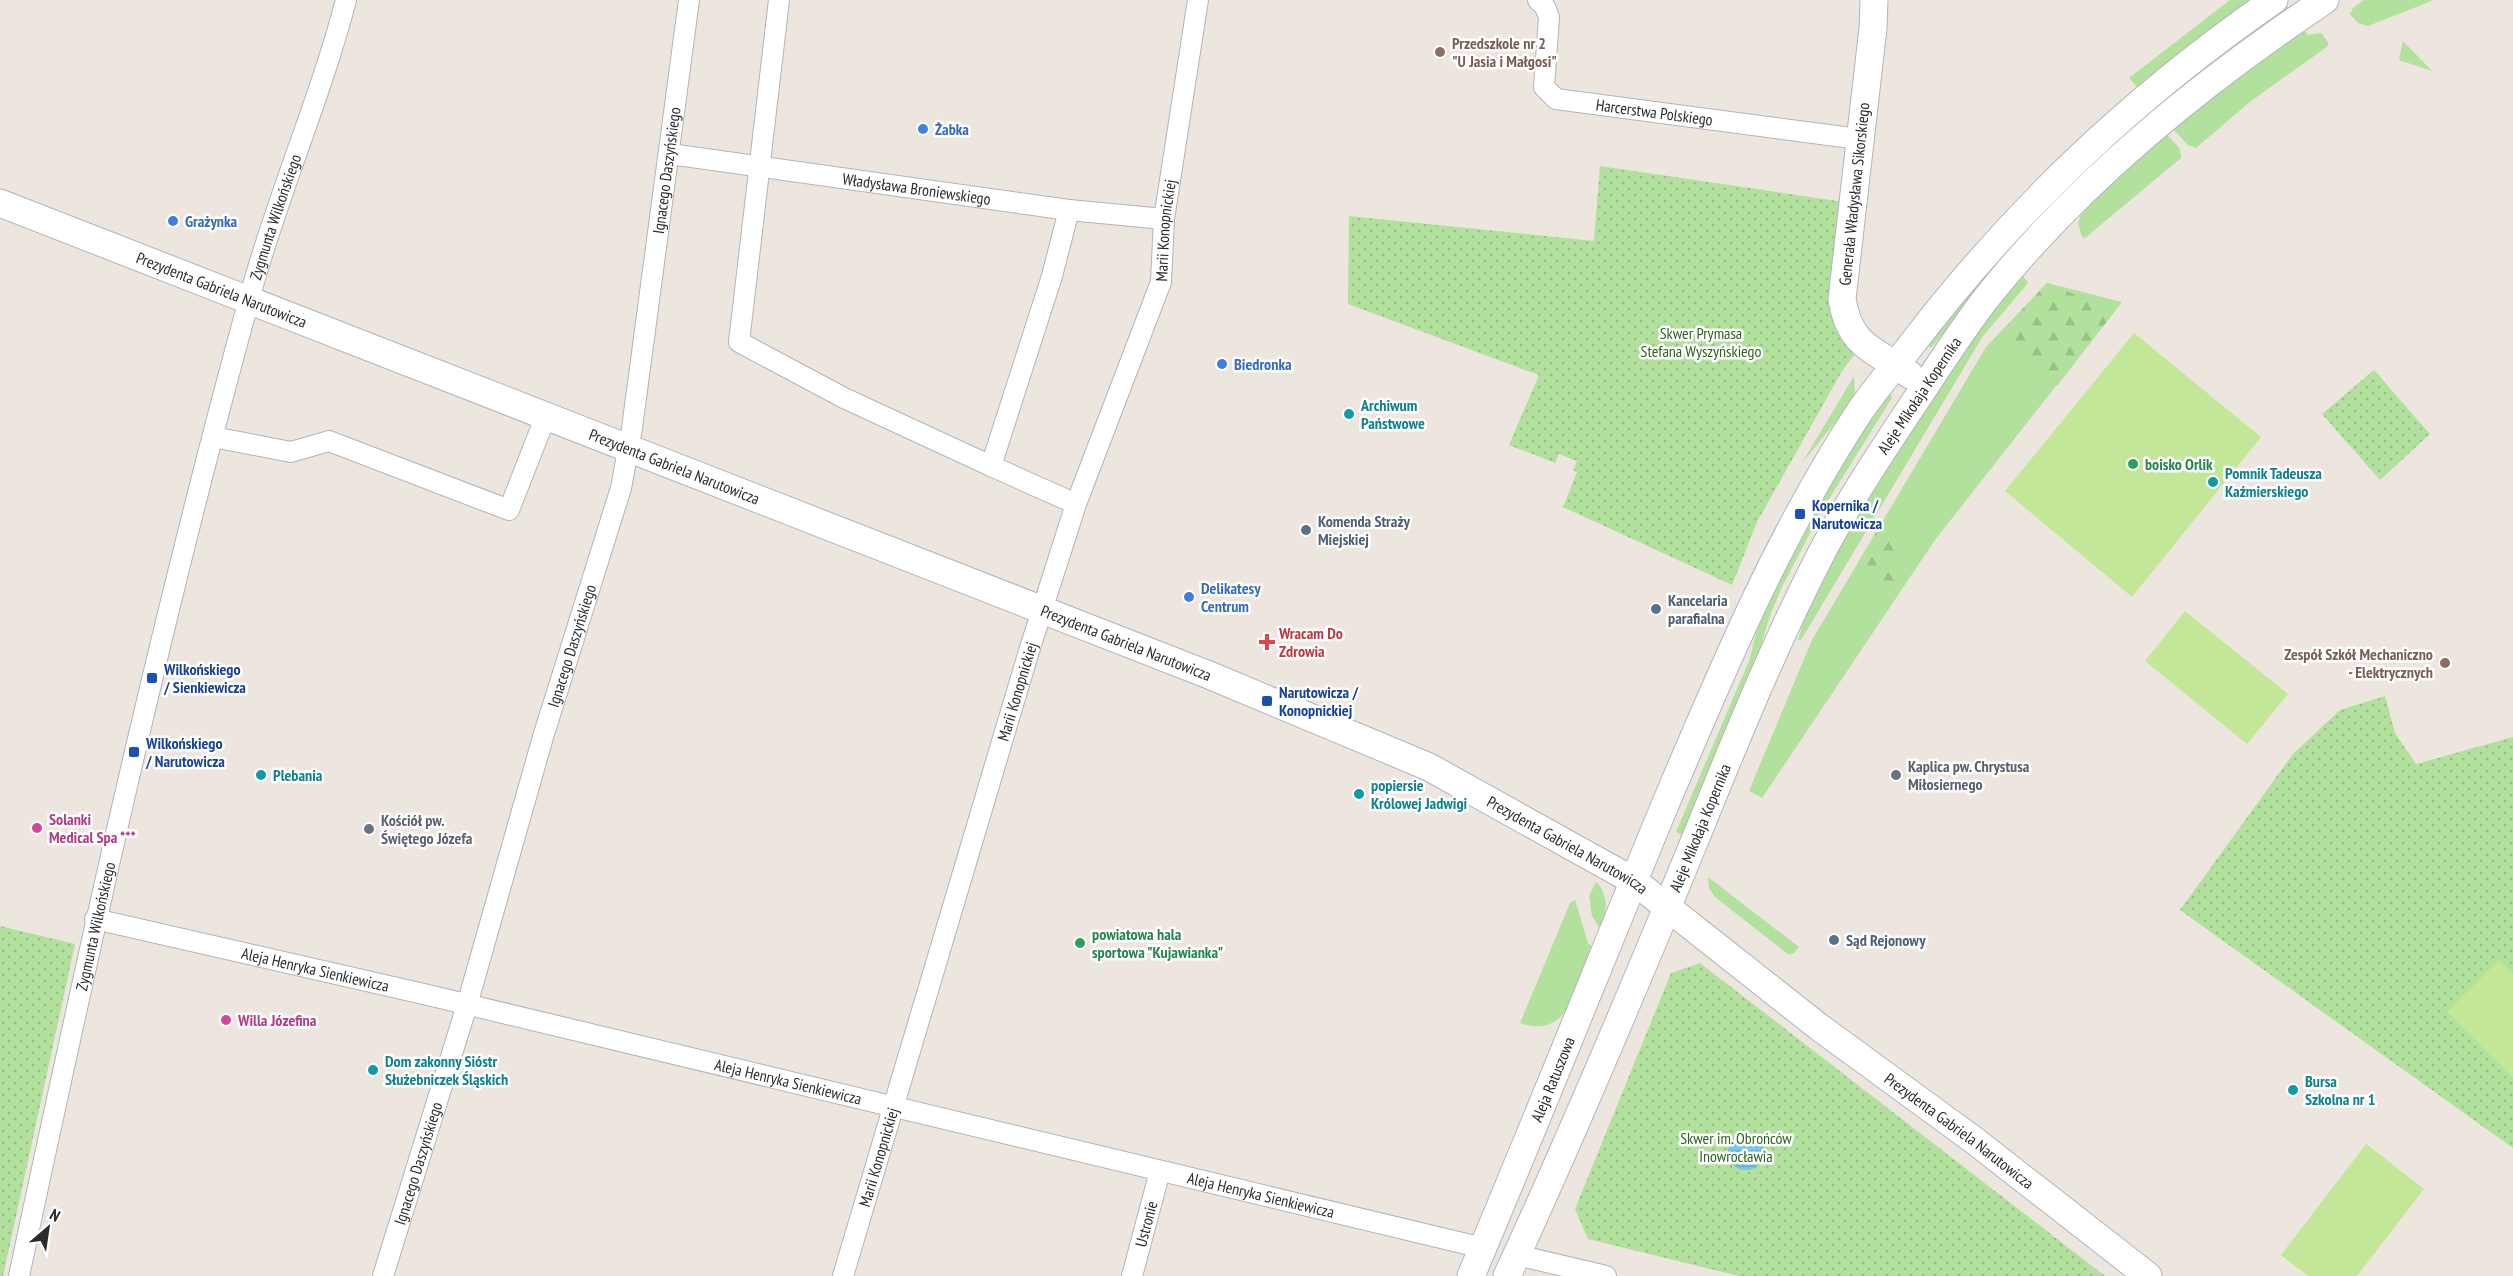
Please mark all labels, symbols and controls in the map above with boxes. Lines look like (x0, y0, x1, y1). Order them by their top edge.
place label: Przedszkole nr 2 "U Jasia i Małgosi" (1452, 33, 1557, 71)
marker: Przedszkole nr 2 "U Jasia i Małgosi" (1433, 45, 1447, 59)
street label: Harcerstwa Polskiego (1595, 94, 1714, 130)
street label: Generała Władysława Sikorskiego (1834, 101, 1874, 286)
street label: Ignacego Daszyńskiego (648, 106, 685, 235)
place label: Żabka (935, 119, 969, 139)
marker: Żabka (916, 122, 930, 136)
street label: Zygmunta Wilkońskiego (245, 151, 305, 282)
street label: Władysława Broniewskiego (841, 168, 992, 209)
street label: Marii Konopnickiej (1151, 178, 1180, 282)
place label: Grażynka (185, 211, 238, 231)
marker: Grażynka (166, 214, 180, 228)
street label: Prezydenta Gabriela Narutowicza (134, 247, 310, 332)
park label: Skwer Prymasa Stefana Wyszyńskiego (1641, 323, 1762, 361)
street label: Aleje Mikołaja Kopernika (1873, 333, 1965, 458)
place label: Biedronka (1234, 354, 1292, 374)
marker: Biedronka (1215, 357, 1229, 371)
place label: Archiwum Państwowe (1360, 395, 1425, 433)
marker: Archiwum Państwowe (1342, 407, 1356, 421)
street label: Prezydenta Gabriela Narutowicza (586, 424, 763, 509)
place label: boisko Orlik (2145, 454, 2213, 474)
marker: boisko Orlik (2126, 457, 2140, 471)
place label: Pomnik Tadeusza Kaźmierskiego (2225, 463, 2322, 501)
marker: Pomnik Tadeusza Kaźmierskiego (2206, 475, 2220, 489)
place label: Kopernika / Narutowicza (1812, 495, 1882, 533)
marker: Kopernika / Narutowicza (1793, 507, 1807, 521)
place label: Komenda Straży Miejskiej (1318, 511, 1411, 549)
marker: Komenda Straży Miejskiej (1299, 523, 1313, 537)
place label: Delikatesy Centrum (1201, 578, 1261, 616)
street label: Ignacego Daszyńskiego (543, 582, 600, 710)
marker: Delikatesy Centrum (1182, 590, 1196, 604)
place label: Kancelaria parafialna (1668, 590, 1728, 628)
street label: Prezydenta Gabriela Narutowicza (1038, 600, 1214, 685)
marker: Kancelaria parafialna (1649, 602, 1663, 616)
place label: Wracam Do Zdrowia (1278, 623, 1343, 661)
marker: Wracam Do Zdrowia (1260, 635, 1274, 649)
street label: Marii Konopnickiej (993, 639, 1041, 743)
place label: Zespół Szkół Mechaniczno - Elektrycznych (2284, 644, 2433, 682)
marker: Zespół Szkół Mechaniczno - Elektrycznych (2438, 656, 2452, 670)
place label: Wilkońskiego / Sienkiewicza (163, 659, 246, 697)
marker: Wilkońskiego / Sienkiewicza (145, 671, 159, 685)
place label: Narutowicza / Konopnickiej (1279, 682, 1358, 720)
marker: Narutowicza / Konopnickiej (1260, 694, 1274, 708)
place label: Wilkońskiego / Narutowicza (145, 733, 225, 771)
marker: Wilkońskiego / Narutowicza (127, 745, 141, 759)
place label: Kaplica pw. Chrystusa Miłosiernego (1908, 756, 2030, 794)
street label: Aleje Mikołaja Kopernika (1665, 761, 1735, 895)
place label: Plebania (273, 765, 323, 785)
marker: Plebania (254, 768, 268, 782)
marker: Kaplica pw. Chrystusa Miłosiernego (1889, 768, 1903, 782)
place label: popiersie Królowej Jadwigi (1371, 775, 1468, 813)
marker: popiersie Królowej Jadwigi (1352, 787, 1366, 801)
street label: Prezydenta Gabriela Narutowicza (1484, 791, 1652, 898)
place label: Solanki Medical Spa *** (49, 809, 136, 847)
place label: Kościół pw. Świętego Józefa (381, 810, 473, 848)
marker: Solanki Medical Spa *** (30, 821, 44, 835)
marker: Kościół pw. Świętego Józefa (362, 822, 376, 836)
street label: Zygmunta Wilkońskiego (71, 860, 119, 993)
place label: powiatowa hala sportowa "Kujawianka" (1092, 924, 1223, 962)
place label: Sąd Rejonowy (1846, 930, 1926, 950)
marker: Sąd Rejonowy (1827, 933, 1841, 947)
marker: powiatowa hala sportowa "Kujawianka" (1073, 936, 1087, 950)
street label: Aleja Henryka Sienkiewicza (240, 943, 391, 996)
place label: Willa Józefina (237, 1010, 317, 1030)
marker: Willa Józefina (219, 1013, 233, 1027)
street label: Aleja Ratuszowa (1526, 1034, 1579, 1125)
place label: Dom zakonny Sióstr Służebniczek Śląskich (385, 1051, 508, 1089)
street label: Aleja Henryka Sienkiewicza (713, 1054, 864, 1109)
marker: Dom zakonny Sióstr Służebniczek Śląskich (366, 1063, 380, 1077)
street label: Prezydenta Gabriela Narutowicza (1881, 1068, 2038, 1193)
place label: Bursa Szkolna nr 1 (2305, 1071, 2375, 1109)
marker: Bursa Szkolna nr 1 (2286, 1083, 2300, 1097)
street label: Ignacego Daszyńskiego (389, 1099, 446, 1227)
street label: Marii Konopnickiej (854, 1105, 903, 1209)
park label: Skwer im. Obrońców Inowrocławia (1680, 1128, 1792, 1166)
street label: Aleja Henryka Sienkiewicza (1185, 1167, 1336, 1222)
north arrow (18, 1198, 78, 1258)
street label: Ustronie (1130, 1199, 1162, 1249)
text: N (47, 1204, 64, 1226)

